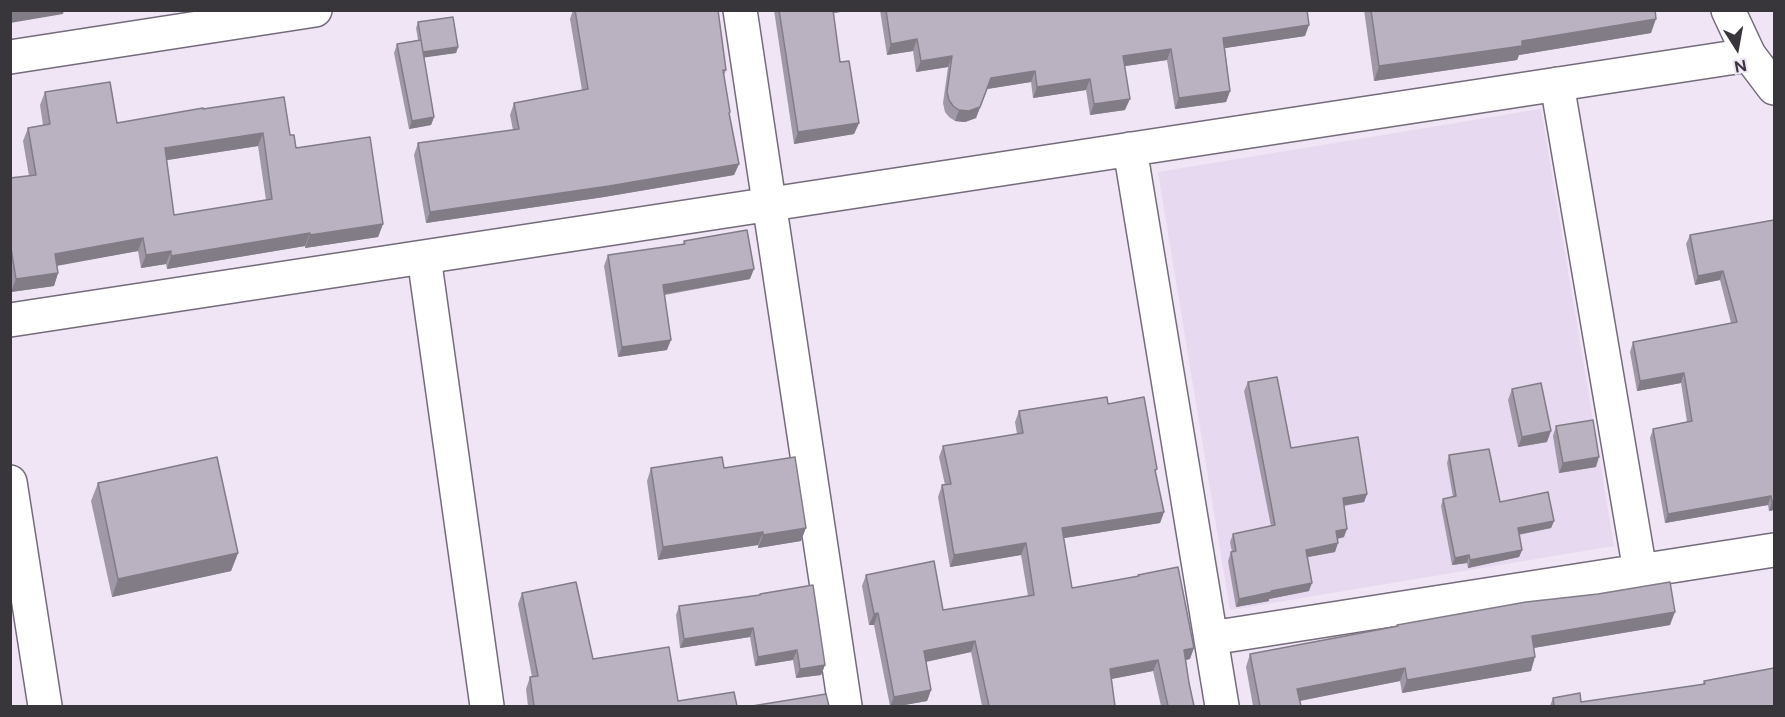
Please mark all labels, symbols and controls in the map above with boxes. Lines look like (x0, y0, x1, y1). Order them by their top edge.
north arrow (1707, 18, 1767, 78)
text: N (1733, 56, 1748, 77)

